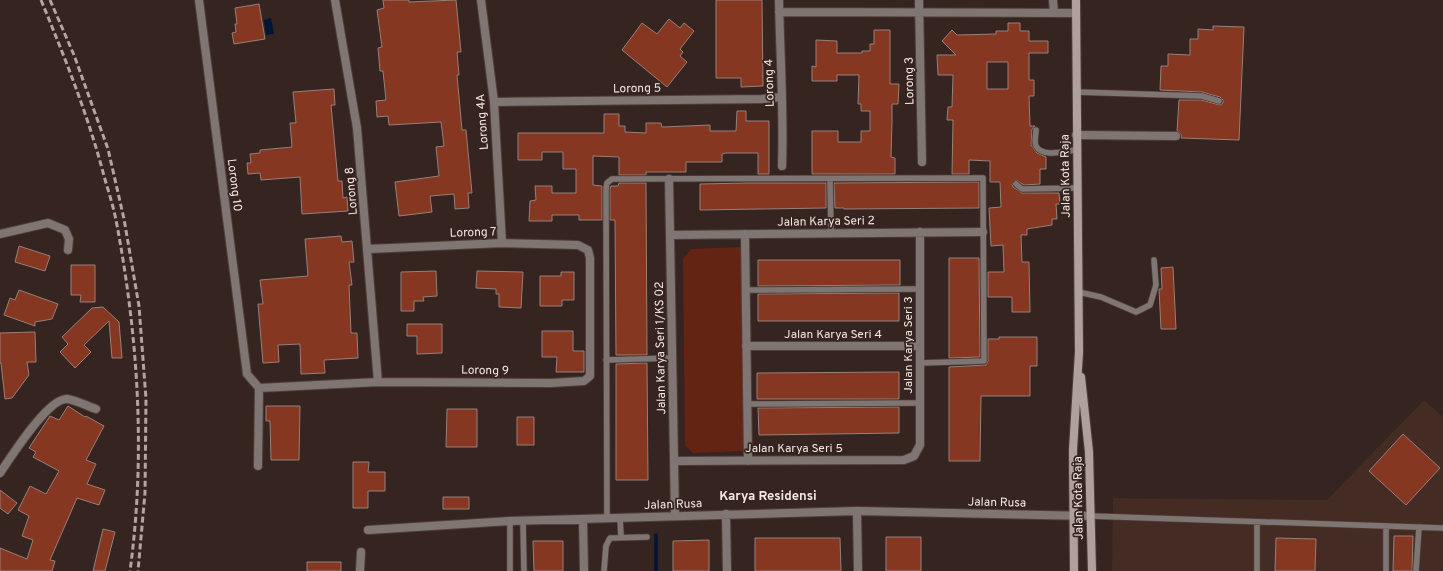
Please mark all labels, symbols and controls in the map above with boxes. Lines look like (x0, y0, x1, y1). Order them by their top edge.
street label: Lorong 3 (902, 57, 918, 105)
street label: Lorong 4 (761, 59, 779, 107)
street label: Lorong 5 (613, 81, 661, 97)
street label: Lorong 4A (473, 93, 493, 151)
street label: Jalan Kota Raja (1057, 134, 1075, 218)
street label: Lorong 10 (223, 158, 245, 212)
street label: Lorong 8 (342, 166, 362, 216)
street label: Jalan Karya Seri 2 (777, 213, 875, 231)
street label: Lorong 7 (449, 224, 497, 242)
street label: Jalan Karya Seri 1/KS 02 (652, 281, 670, 415)
street label: Jalan Karya Seri 3 (901, 296, 917, 394)
street label: Jalan Karya Seri 4 (784, 327, 882, 343)
street label: Lorong 9 (461, 363, 509, 379)
street label: Jalan Karya Seri 5 (745, 441, 843, 457)
street label: Jalan Kota Raja (1070, 456, 1088, 540)
district label: Karya Residensi (719, 489, 817, 505)
street label: Jalan Rusa (968, 494, 1026, 512)
street label: Jalan Rusa (644, 496, 703, 514)

